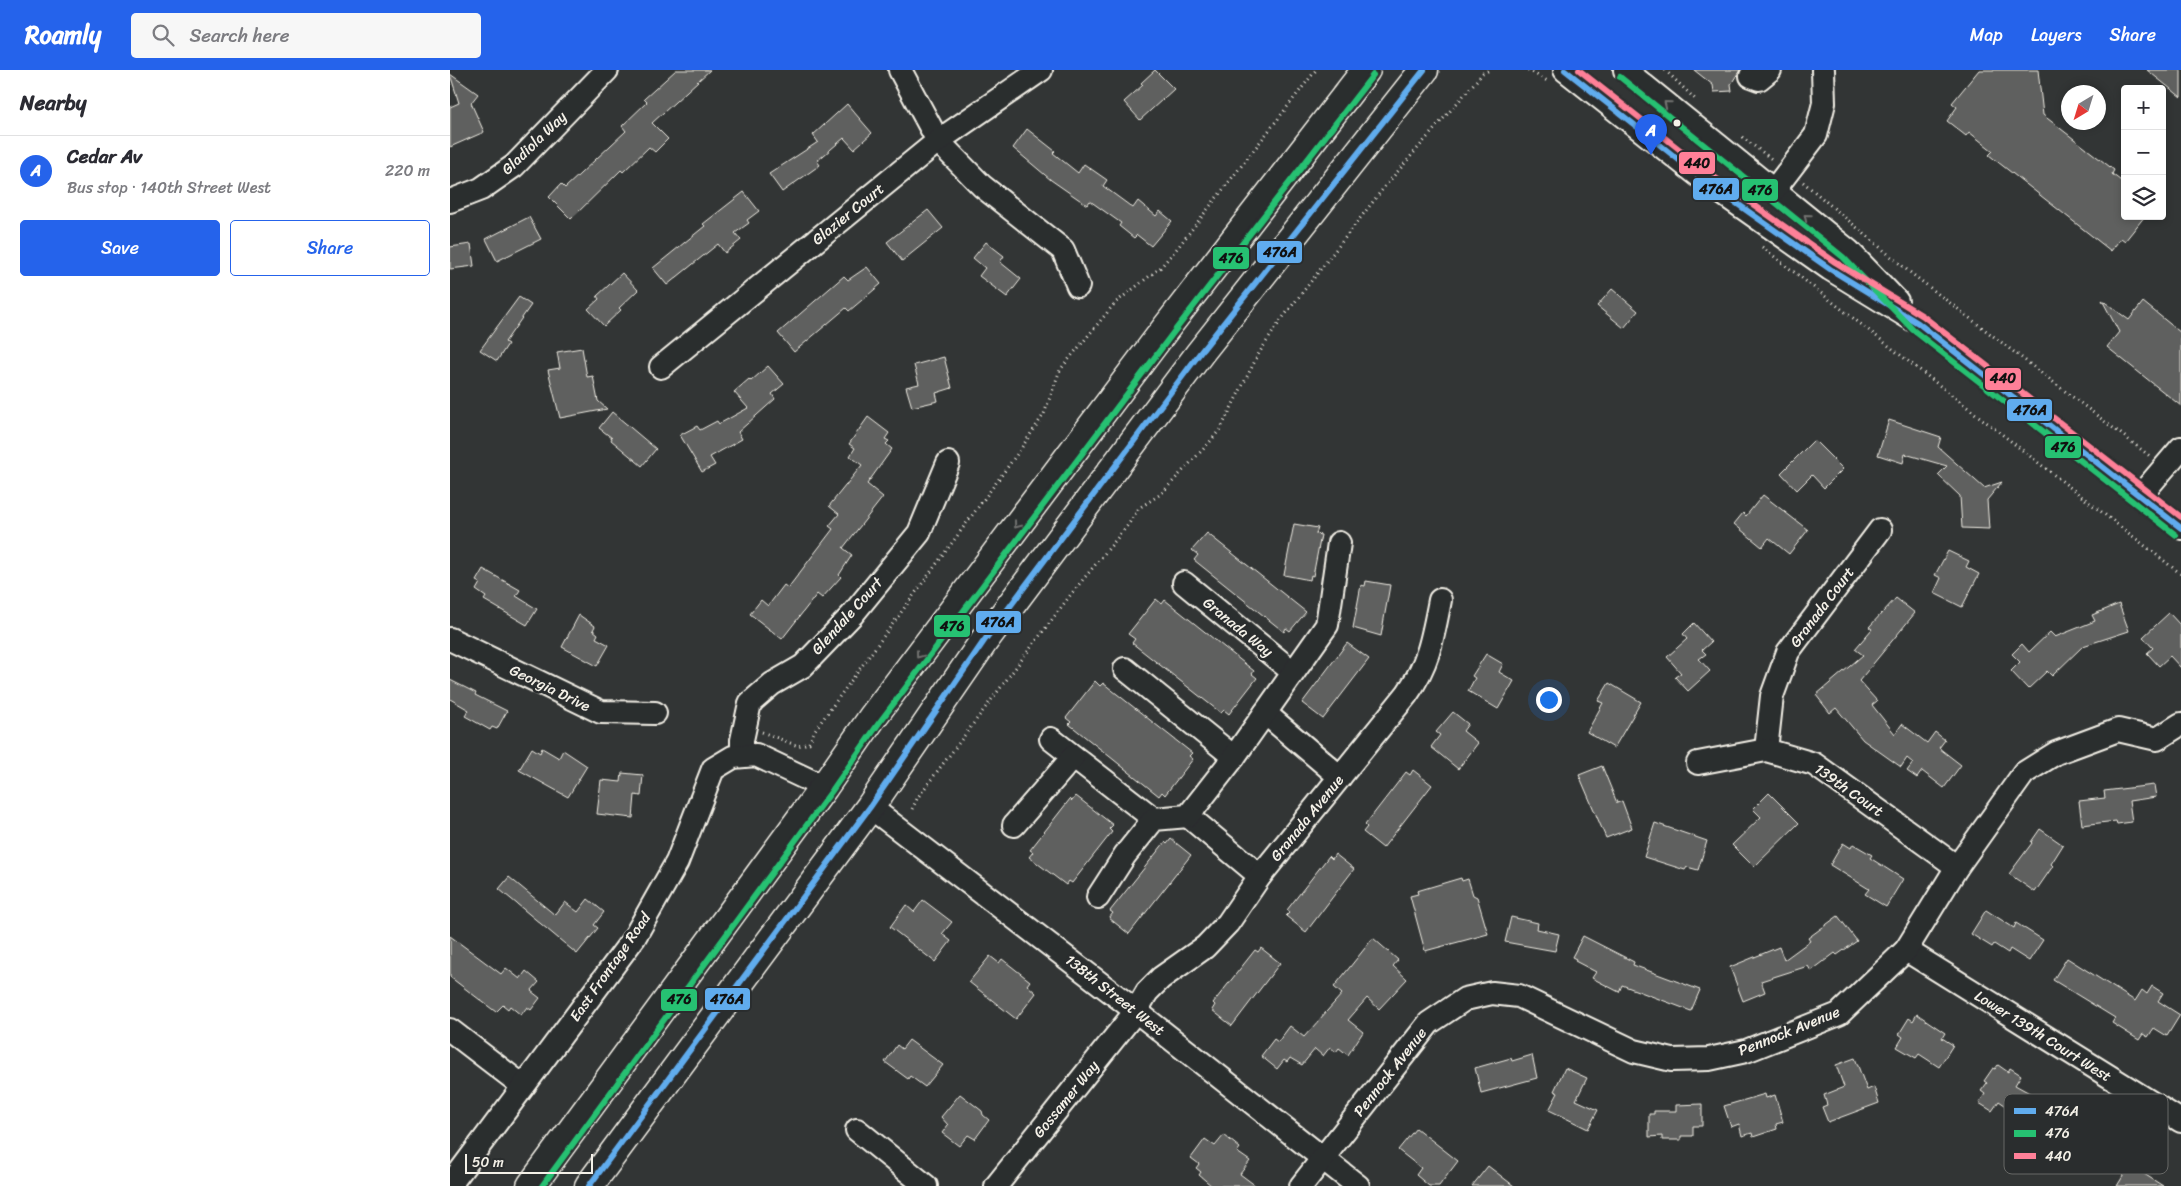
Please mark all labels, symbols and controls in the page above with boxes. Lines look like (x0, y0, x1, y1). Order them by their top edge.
search box (131, 13, 481, 58)
text: Roamly (25, 14, 101, 56)
text: Search here (189, 19, 289, 52)
text: Map (1970, 19, 2003, 51)
text: Layers (2031, 19, 2082, 51)
text: Share (2110, 19, 2156, 51)
icon: search (149, 21, 177, 49)
text: Nearby (20, 84, 86, 122)
north arrow (2061, 85, 2106, 130)
map controls (2121, 85, 2166, 220)
button: + (2121, 85, 2166, 130)
one-way arrow (1664, 100, 1673, 109)
street label: Gladiola Way (495, 105, 573, 181)
pin: A (1635, 114, 1667, 155)
unlabelled marker (1672, 118, 1682, 128)
button: − (2121, 130, 2166, 175)
text: Cedar Av (67, 140, 142, 173)
line badge: 440 (1678, 151, 1716, 175)
text: 440 (1683, 151, 1710, 176)
text: A (31, 156, 41, 185)
text: 220 m (385, 156, 430, 185)
text: Bus stop · 140th Street West (67, 173, 271, 202)
button: layers (2121, 175, 2166, 220)
street label: Glazier Court (806, 176, 890, 252)
line badge: 476A (1692, 177, 1740, 201)
text: 476A (1698, 177, 1733, 202)
line badge: 476 (1741, 178, 1779, 202)
text: 476 (1747, 178, 1772, 203)
one-way arrow (1804, 214, 1813, 222)
button: Save (20, 220, 220, 276)
button: Share (230, 220, 430, 276)
line badge: 476A (1256, 240, 1303, 264)
text: 476A (1262, 240, 1297, 265)
line badge: 476 (1212, 246, 1250, 270)
text: 476 (1218, 246, 1243, 271)
text: 440 (1989, 366, 2016, 391)
line badge: 440 (1984, 367, 2022, 391)
line badge: 476A (2006, 398, 2053, 422)
text: 476A (2012, 398, 2047, 423)
line badge: 476 (2044, 435, 2082, 459)
text: 476 (2050, 435, 2075, 460)
one-way arrow (1014, 519, 1023, 529)
street label: Granada Court (1783, 561, 1861, 653)
street label: Glendale Court (805, 570, 890, 661)
street label: Granada Way (1197, 590, 1279, 664)
line badge: 476A (975, 610, 1022, 634)
text: 476A (980, 610, 1015, 635)
line badge: 476 (933, 614, 971, 638)
text: 476 (939, 614, 964, 639)
one-way arrow (916, 649, 925, 659)
street label: Georgia Drive (505, 657, 595, 719)
your location (1536, 687, 1562, 713)
street label: 139th Court (1809, 756, 1890, 824)
street label: Granada Avenue (1264, 769, 1350, 867)
street label: East Frontage Road (562, 906, 658, 1027)
street label: 138th Street West (1059, 947, 1171, 1043)
street label: Lower 139th Court West (1969, 983, 2117, 1089)
text: 476 (666, 987, 691, 1012)
line badge: 476A (704, 987, 751, 1011)
text: 476A (709, 987, 744, 1012)
line badge: 476 (660, 988, 698, 1012)
street label: Pennock Avenue (1734, 999, 1844, 1063)
street label: Pennock Avenue (1347, 1021, 1434, 1123)
street label: Gossamer Way (1026, 1054, 1106, 1144)
legend (2004, 1094, 2168, 1174)
text: 476A (2045, 1099, 2079, 1124)
text: 476 (2045, 1121, 2070, 1146)
text: 440 (2045, 1144, 2072, 1169)
text: 50 m (472, 1150, 504, 1175)
scale bar (465, 1151, 592, 1174)

